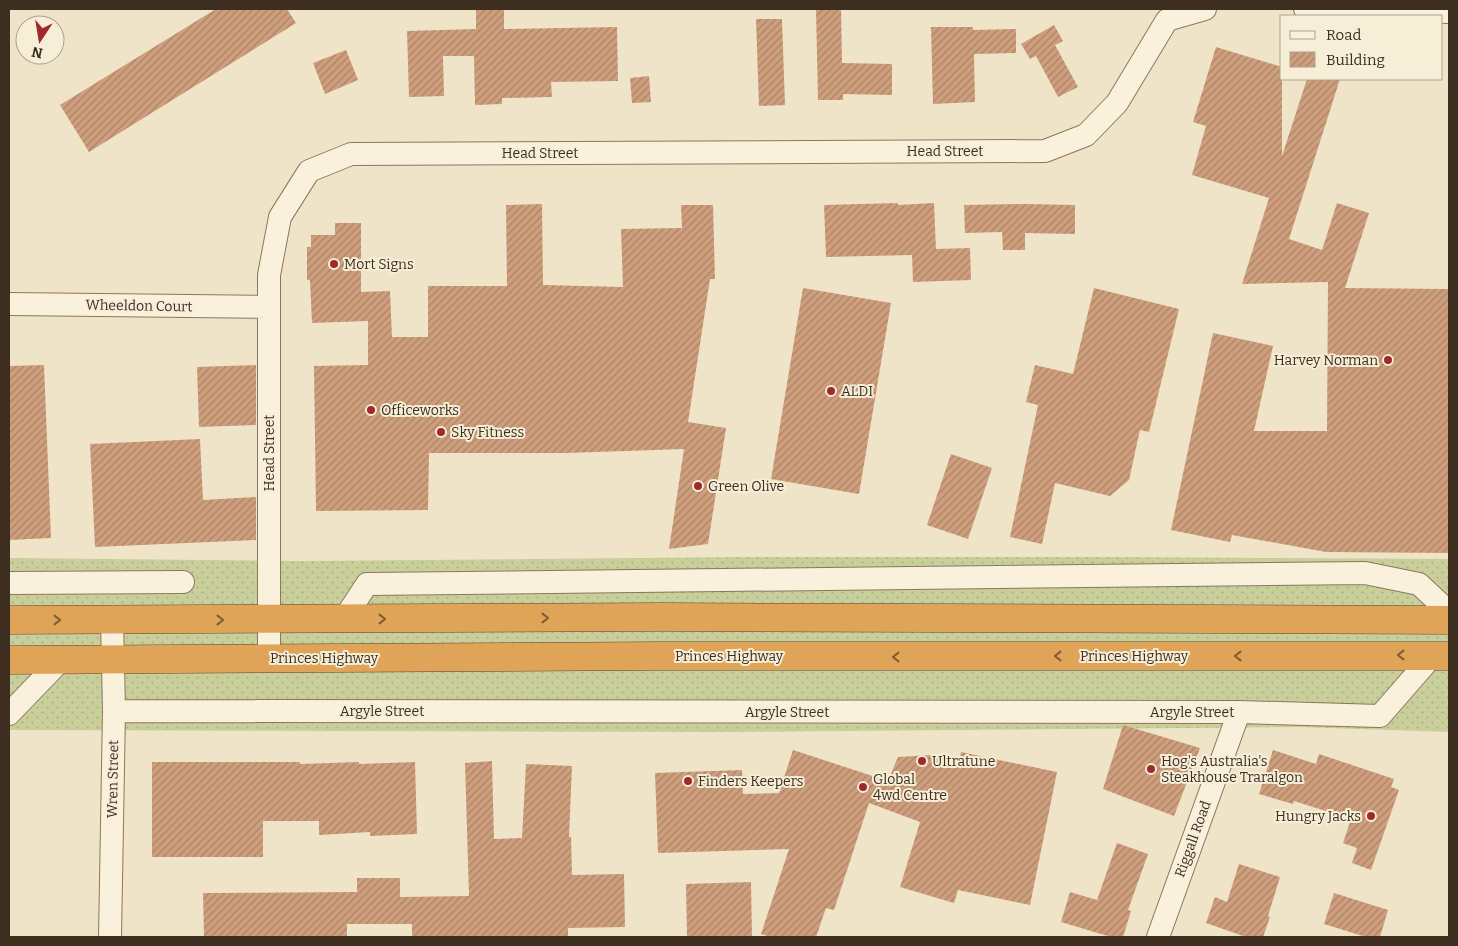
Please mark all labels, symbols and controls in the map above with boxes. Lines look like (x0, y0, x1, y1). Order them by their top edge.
north arrow (15, 15, 65, 65)
legend (1280, 15, 1443, 80)
text: Road (1326, 26, 1361, 44)
text: N (30, 43, 44, 62)
text: Building (1326, 51, 1385, 69)
street label: Head Street (907, 143, 983, 160)
street label: Head Street (502, 145, 578, 162)
place label: Mort Signs (344, 256, 414, 273)
marker: Mort Signs (328, 258, 340, 270)
street label: Wheeldon Court (85, 297, 193, 315)
place label: Harvey Norman (1274, 352, 1378, 369)
marker: Harvey Norman (1382, 354, 1394, 366)
place label: ALDI (841, 383, 873, 400)
marker: ALDI (825, 385, 837, 397)
place label: Officeworks (381, 402, 459, 419)
marker: Officeworks (365, 404, 377, 416)
street label: Head Street (261, 415, 278, 491)
place label: Sky Fitness (451, 424, 524, 441)
marker: Sky Fitness (435, 426, 447, 438)
place label: Green Olive (708, 478, 784, 495)
marker: Green Olive (692, 480, 704, 492)
one-way arrow (542, 613, 549, 623)
one-way arrow (379, 614, 387, 624)
one-way arrow (54, 615, 62, 625)
one-way arrow (216, 615, 224, 625)
street label: Princes Highway (675, 648, 784, 665)
street label: Princes Highway (1080, 648, 1189, 665)
street label: Princes Highway (270, 650, 379, 667)
one-way arrow (1396, 650, 1404, 660)
one-way arrow (1054, 651, 1062, 661)
one-way arrow (1234, 651, 1242, 661)
one-way arrow (891, 652, 899, 662)
street label: Argyle Street (340, 703, 424, 720)
street label: Argyle Street (745, 704, 829, 721)
street label: Argyle Street (1150, 704, 1234, 721)
street label: Wren Street (104, 740, 122, 818)
place label: Ultratune (932, 753, 995, 770)
place label: Hog's Australia's Steakhouse Traralgon (1161, 753, 1303, 786)
marker: Ultratune (916, 755, 928, 767)
marker: Hog's Australia's Steakhouse Traralgon (1145, 763, 1157, 775)
place label: Global 4wd Centre (873, 771, 947, 804)
place label: Finders Keepers (698, 773, 803, 790)
marker: Finders Keepers (682, 775, 694, 787)
marker: Global 4wd Centre (857, 781, 869, 793)
street label: Riggall Road (1171, 798, 1215, 880)
place label: Hungry Jacks (1275, 808, 1361, 825)
marker: Hungry Jacks (1365, 810, 1377, 822)

